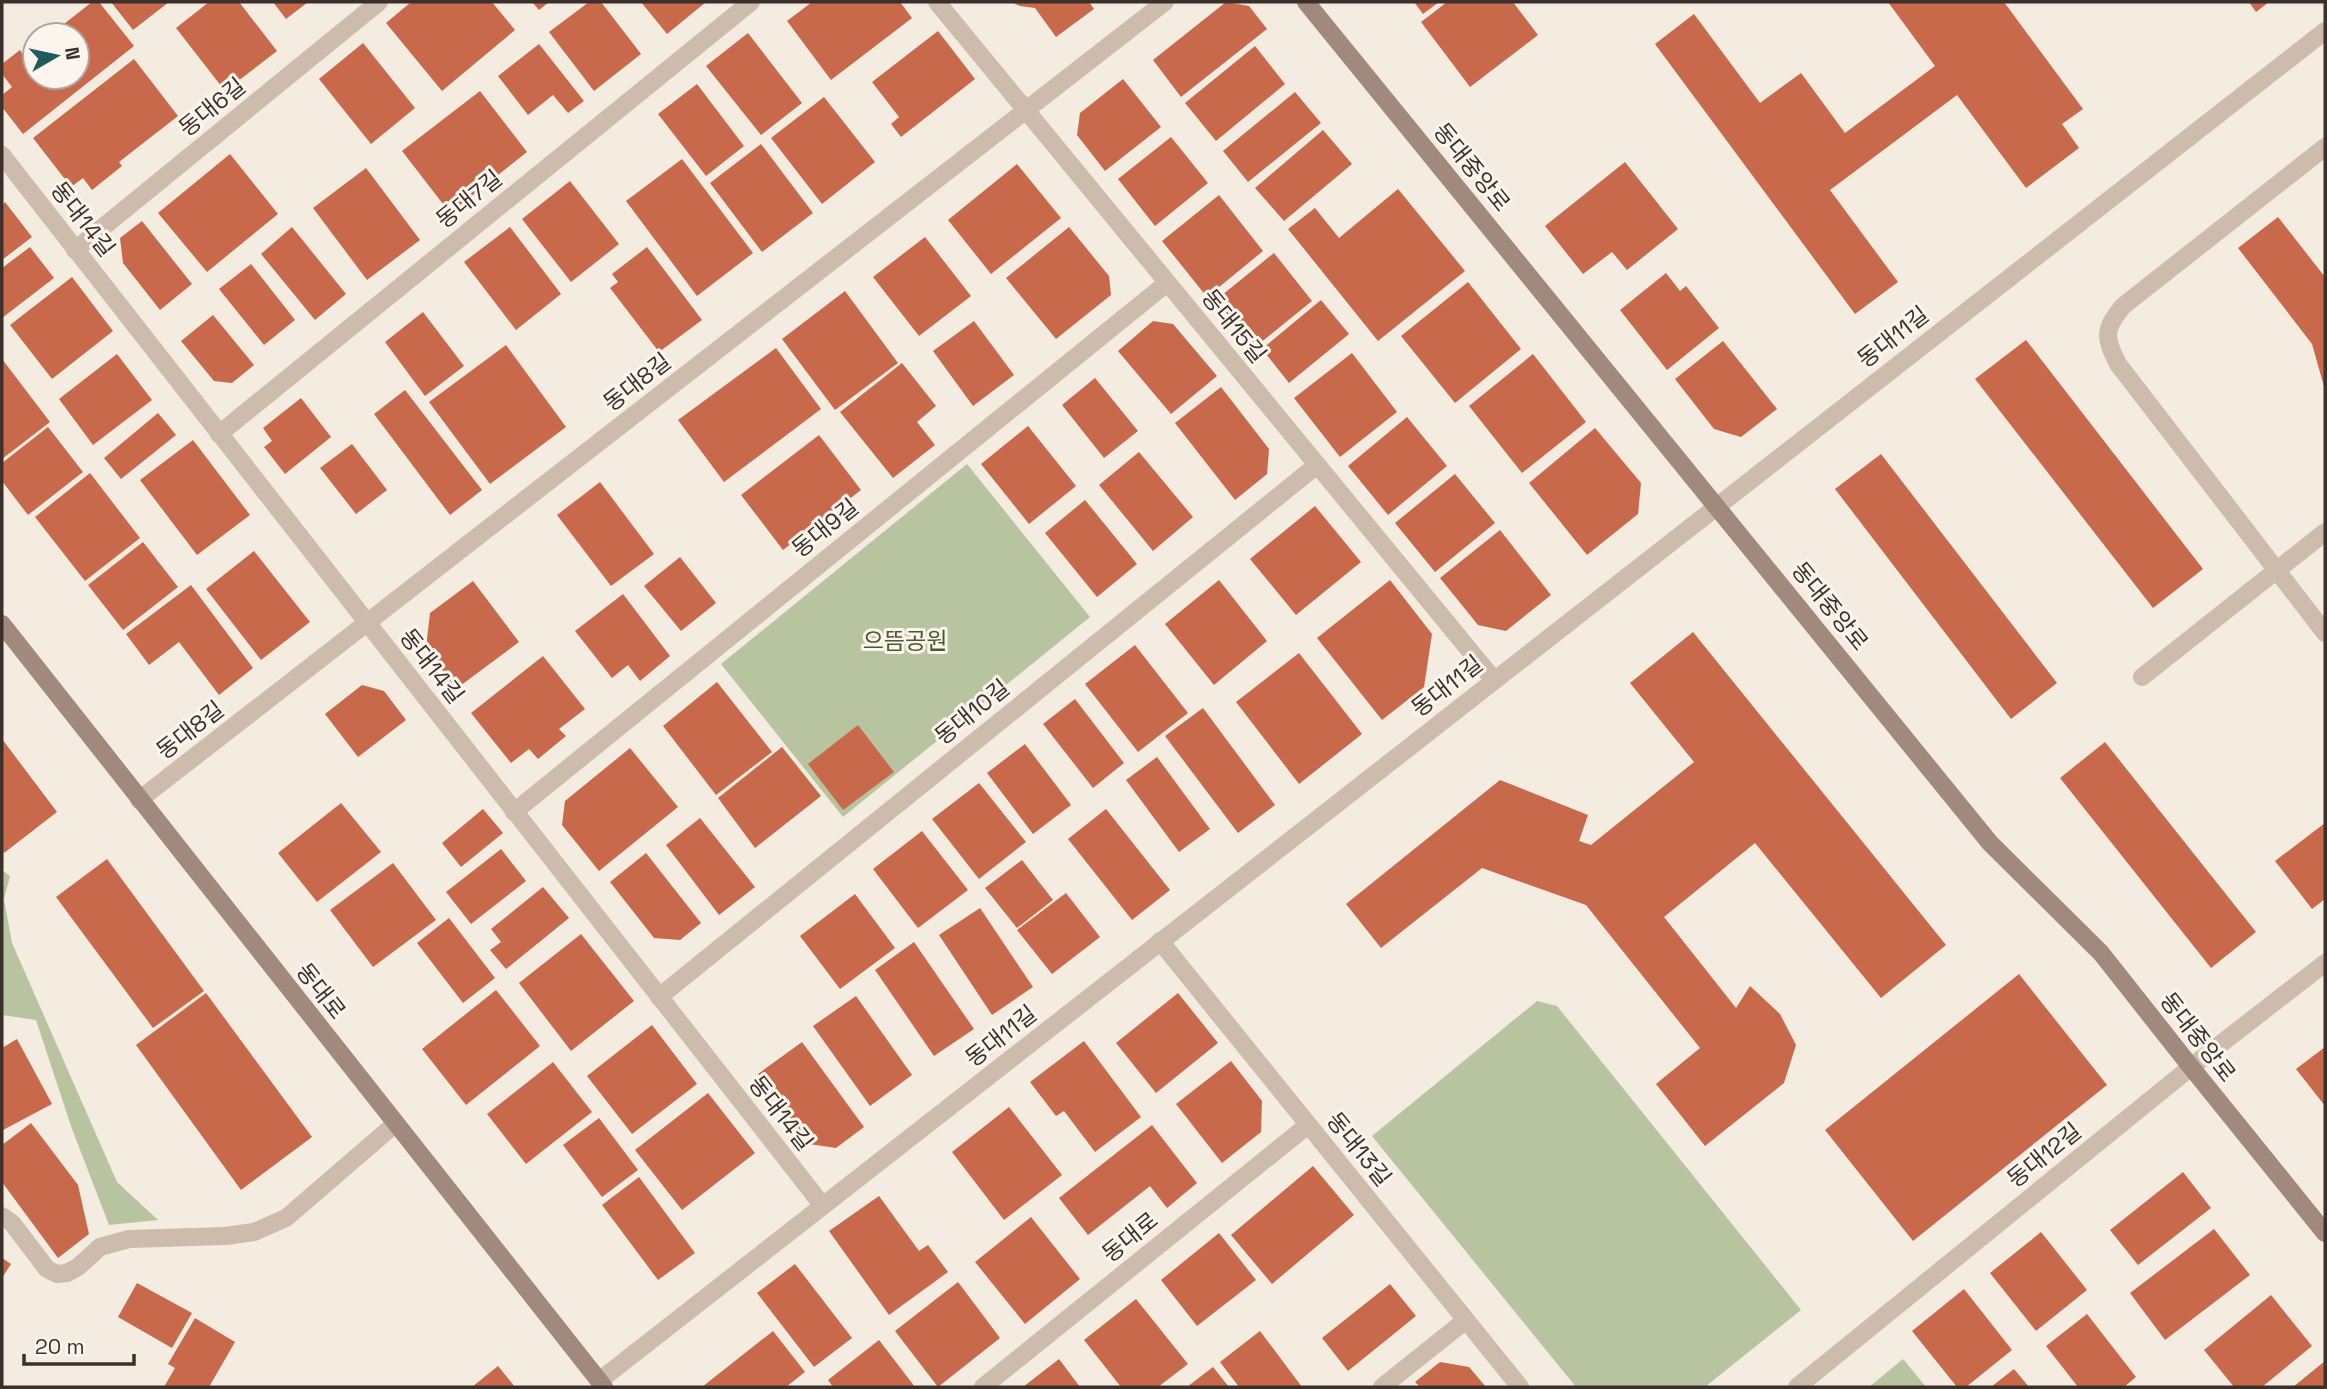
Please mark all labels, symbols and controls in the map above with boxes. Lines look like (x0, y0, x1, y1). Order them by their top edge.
north arrow (21, 21, 91, 91)
text: N (59, 45, 86, 62)
street label: 동대6길 (172, 71, 252, 143)
street label: 동대중앙로 (1427, 116, 1517, 218)
street label: 동대7길 (430, 163, 508, 235)
street label: 동대14길 (44, 175, 122, 263)
street label: 동대15길 (1195, 283, 1273, 369)
street label: 동대11길 (1851, 300, 1935, 374)
street label: 동대8길 (597, 346, 677, 418)
street label: 동대9길 (785, 492, 865, 564)
street label: 동대중앙로 (1785, 555, 1875, 657)
street label: 동대14길 (393, 622, 471, 710)
park label: 으뜸공원 (863, 626, 947, 656)
street label: 동대11길 (1405, 649, 1489, 723)
street label: 동대10길 (928, 673, 1016, 751)
street label: 동대8길 (150, 694, 230, 766)
street label: 동대로 (290, 957, 352, 1025)
street label: 동대중앙로 (2154, 986, 2242, 1088)
street label: 동대11길 (959, 999, 1043, 1073)
street label: 동대14길 (742, 1069, 820, 1157)
street label: 동대13길 (1320, 1106, 1398, 1192)
street label: 동대12길 (2001, 1116, 2087, 1194)
street label: 동대로 (1096, 1205, 1164, 1269)
scale bar (24, 1322, 135, 1366)
text: 20 m (35, 1333, 85, 1360)

